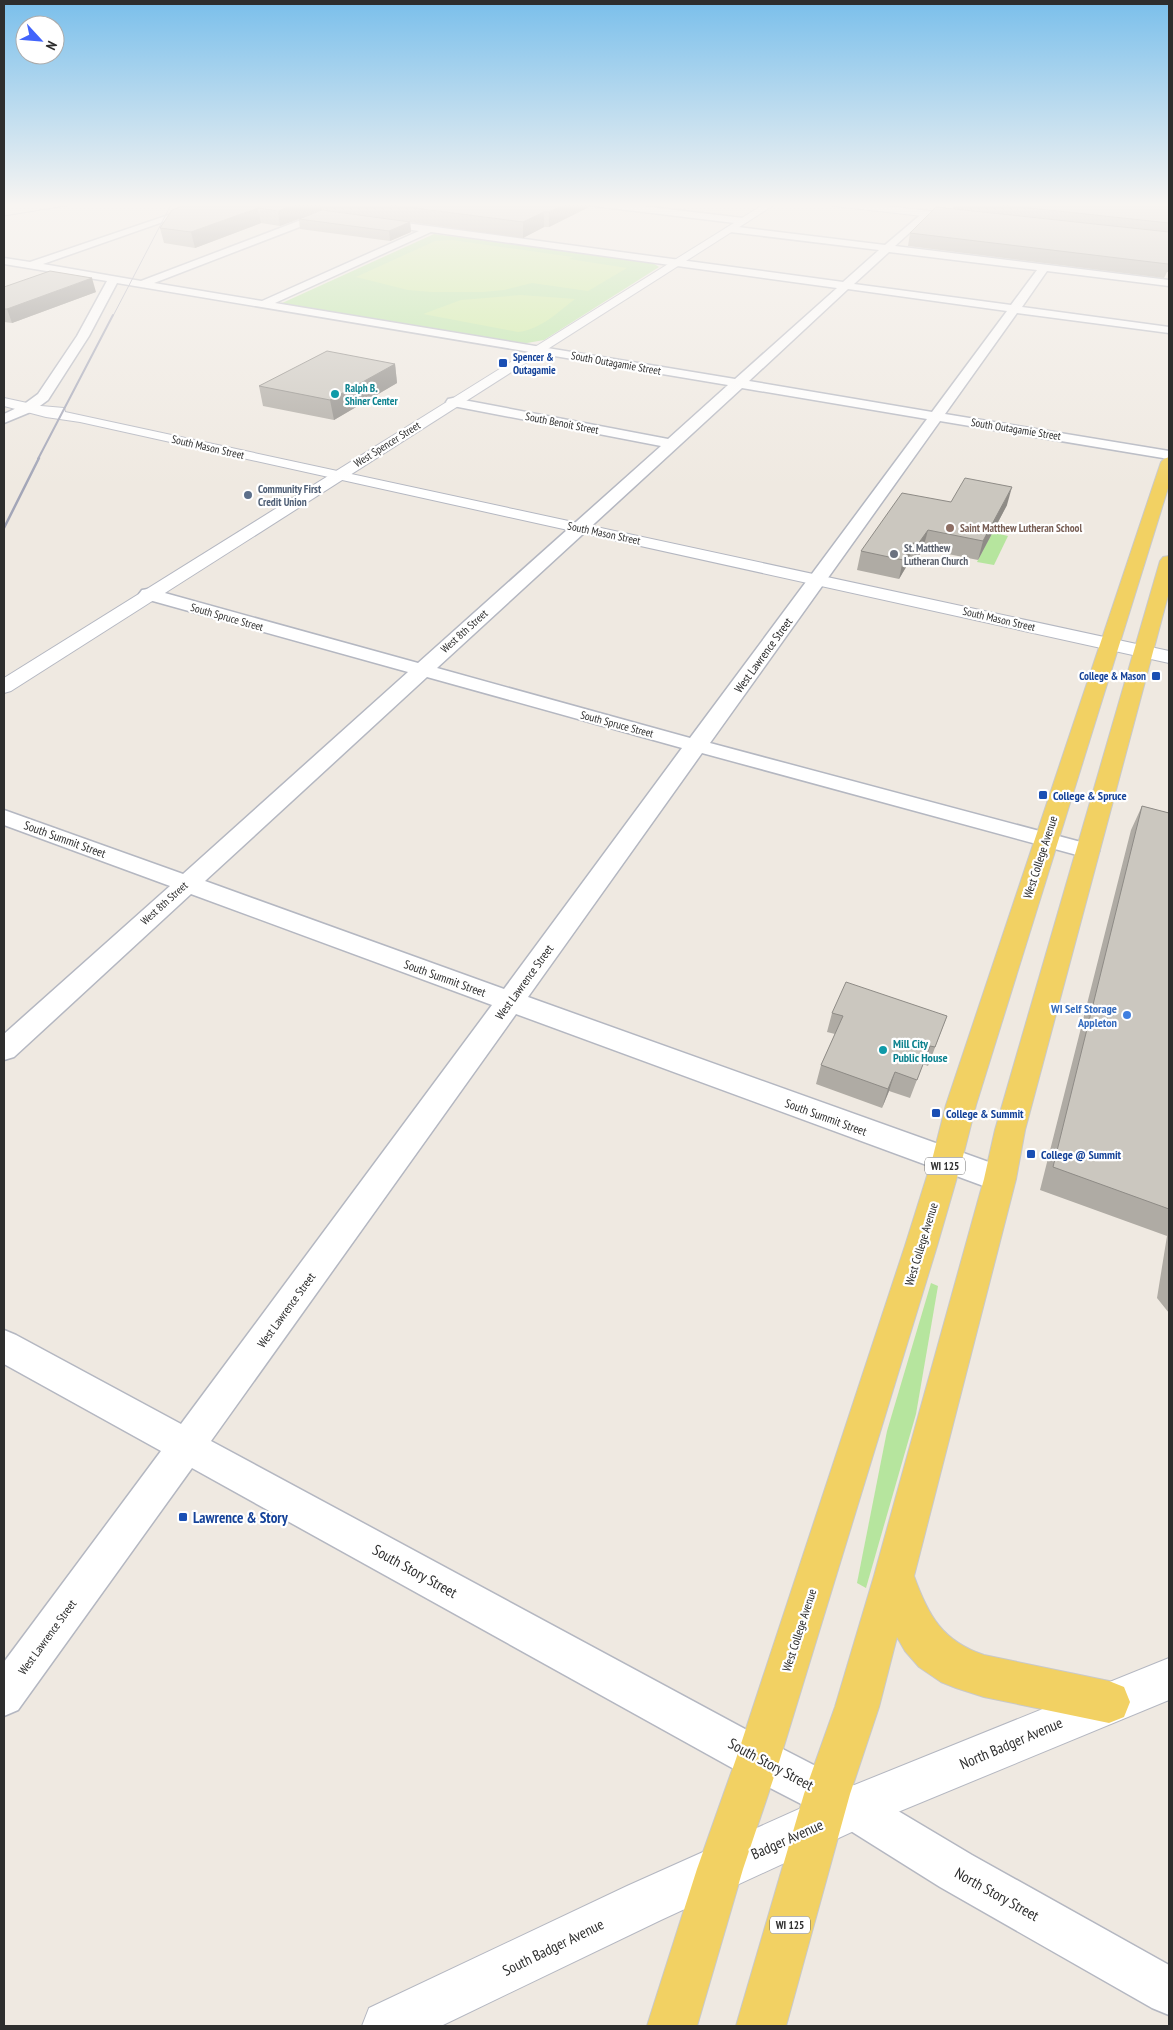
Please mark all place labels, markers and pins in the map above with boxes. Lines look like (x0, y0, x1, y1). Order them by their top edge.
place label: Spencer & Outagamie (513, 350, 556, 377)
marker: Spencer & Outagamie (497, 357, 509, 369)
place label: Ralph B. Shiner Center (345, 381, 398, 408)
marker: Ralph B. Shiner Center (329, 388, 341, 400)
place label: Community First Credit Union (258, 482, 322, 509)
marker: Community First Credit Union (242, 489, 254, 501)
place label: Saint Matthew Lutheran School (960, 521, 1082, 535)
marker: Saint Matthew Lutheran School (944, 522, 956, 534)
place label: St. Matthew Lutheran Church (904, 541, 968, 568)
marker: St. Matthew Lutheran Church (888, 548, 900, 560)
place label: College & Mason (1079, 669, 1146, 683)
marker: College & Mason (1150, 670, 1162, 682)
place label: College & Spruce (1053, 788, 1127, 803)
marker: College & Spruce (1037, 789, 1049, 801)
place label: WI Self Storage Appleton (1050, 1001, 1117, 1030)
marker: WI Self Storage Appleton (1121, 1009, 1133, 1021)
place label: Mill City Public House (893, 1036, 948, 1065)
marker: Mill City Public House (877, 1044, 889, 1056)
place label: College & Summit (946, 1106, 1024, 1121)
marker: College & Summit (930, 1107, 942, 1119)
place label: College @ Summit (1041, 1147, 1122, 1162)
marker: College @ Summit (1025, 1148, 1037, 1160)
place label: Lawrence & Story (193, 1508, 289, 1527)
marker: Lawrence & Story (177, 1511, 189, 1523)

